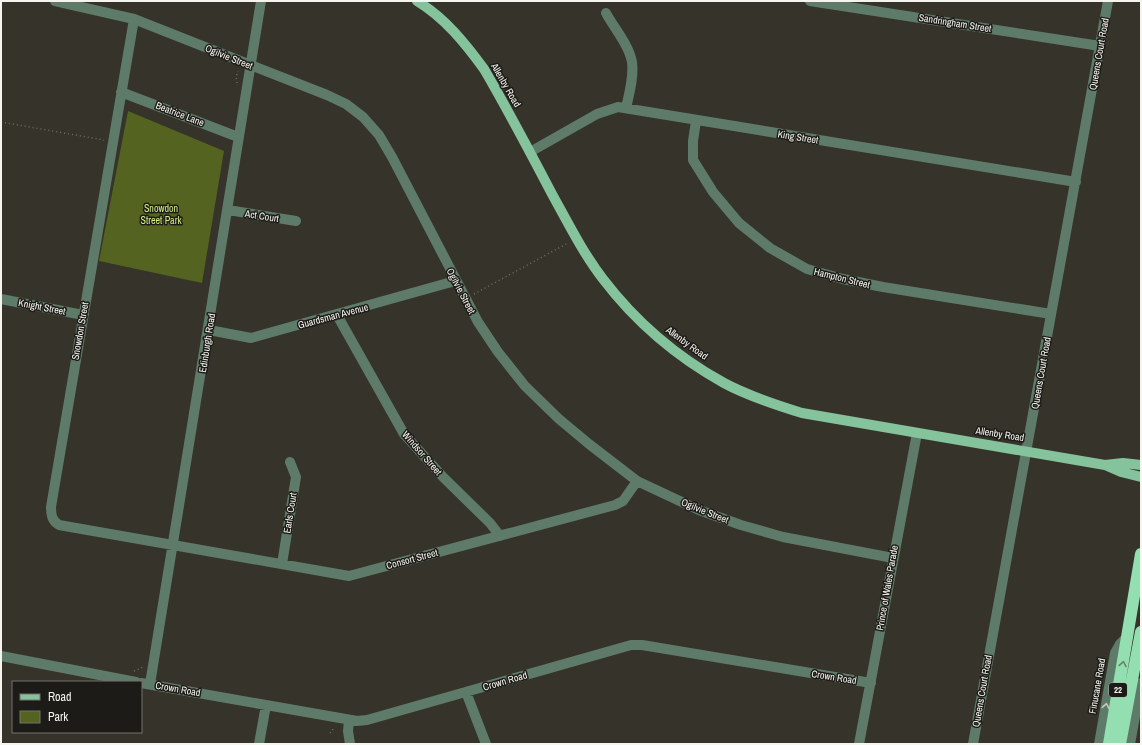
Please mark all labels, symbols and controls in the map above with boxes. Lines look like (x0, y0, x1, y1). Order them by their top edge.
street label: Sandringham Street (918, 11, 993, 35)
street label: Queens Court Road (1086, 17, 1112, 91)
street label: Ogilvie Street (203, 42, 255, 73)
street label: Allenby Road (488, 60, 524, 109)
street label: Beatrice Lane (154, 99, 207, 129)
street label: King Street (777, 127, 820, 147)
park label: Snowdon Street Park (140, 202, 182, 227)
street label: Act Court (243, 207, 281, 225)
street label: Hampton Street (813, 265, 872, 291)
street label: Ogilvie Street (443, 266, 479, 317)
street label: Knight Street (17, 296, 67, 318)
street label: Snowdon Street (69, 300, 92, 361)
street label: Guardsman Avenue (296, 300, 370, 332)
street label: Edinburgh Road (196, 312, 218, 374)
street label: Allenby Road (663, 323, 711, 363)
street label: Queens Court Road (1028, 336, 1054, 410)
street label: Allenby Road (974, 424, 1025, 444)
street label: Windsor Street (399, 428, 445, 478)
street label: Earls Court (280, 491, 300, 534)
street label: Ogilvie Street (679, 496, 731, 527)
street label: Prince of Wales Parade (873, 544, 901, 632)
street label: Consort Street (385, 546, 440, 572)
street label: Queens Court Road (969, 654, 995, 728)
street label: Finucane Road (1086, 657, 1108, 715)
one-way arrow (1118, 661, 1127, 667)
street label: Crown Road (810, 667, 858, 687)
street label: Crown Road (481, 668, 529, 694)
street label: Crown Road (154, 679, 202, 699)
legend (12, 681, 142, 733)
road number: 22 (1109, 683, 1127, 697)
text: Road (48, 689, 72, 705)
one-way arrow (1101, 702, 1109, 709)
text: Park (48, 709, 68, 725)

